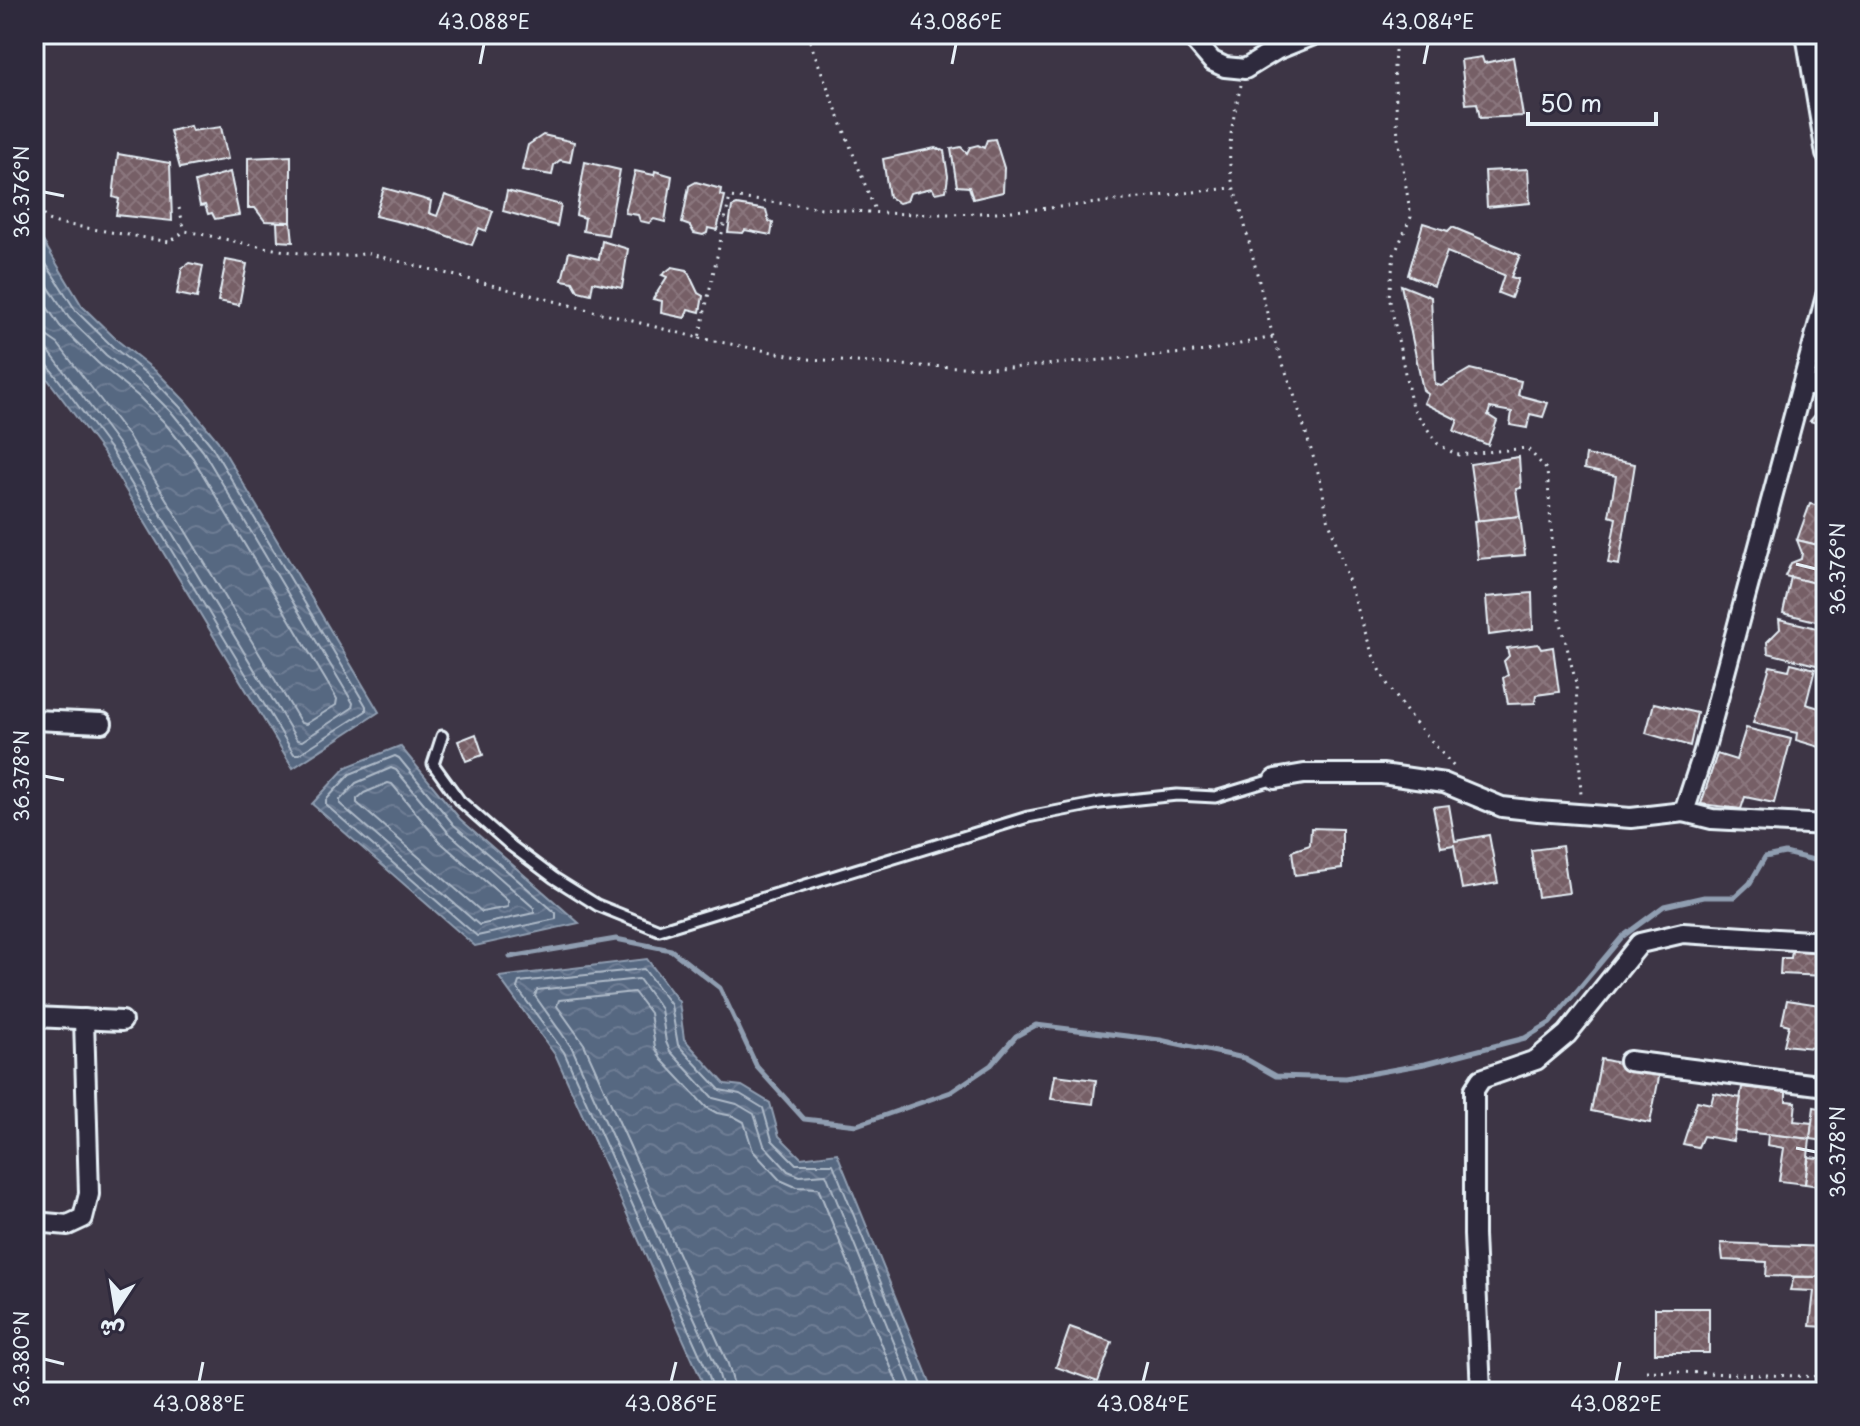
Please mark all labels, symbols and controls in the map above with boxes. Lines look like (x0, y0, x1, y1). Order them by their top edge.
text: 43.088°E (438, 6, 530, 36)
text: 43.086°E (910, 6, 1002, 36)
text: 43.084°E (1382, 6, 1474, 36)
scale bar (1528, 76, 1656, 126)
text: 50 m (1540, 84, 1602, 120)
text: 36.376°N (6, 145, 36, 239)
text: 36.376°N (1822, 522, 1852, 616)
text: 36.378°N (6, 730, 36, 822)
text: 36.378°N (1822, 1106, 1852, 1198)
north arrow (76, 1270, 156, 1350)
text: 36.380°N (6, 1311, 36, 1407)
text: ش (96, 1312, 127, 1350)
text: 43.088°E (153, 1388, 245, 1418)
text: 43.086°E (625, 1388, 717, 1418)
text: 43.084°E (1097, 1388, 1189, 1418)
text: 43.082°E (1570, 1388, 1662, 1418)

